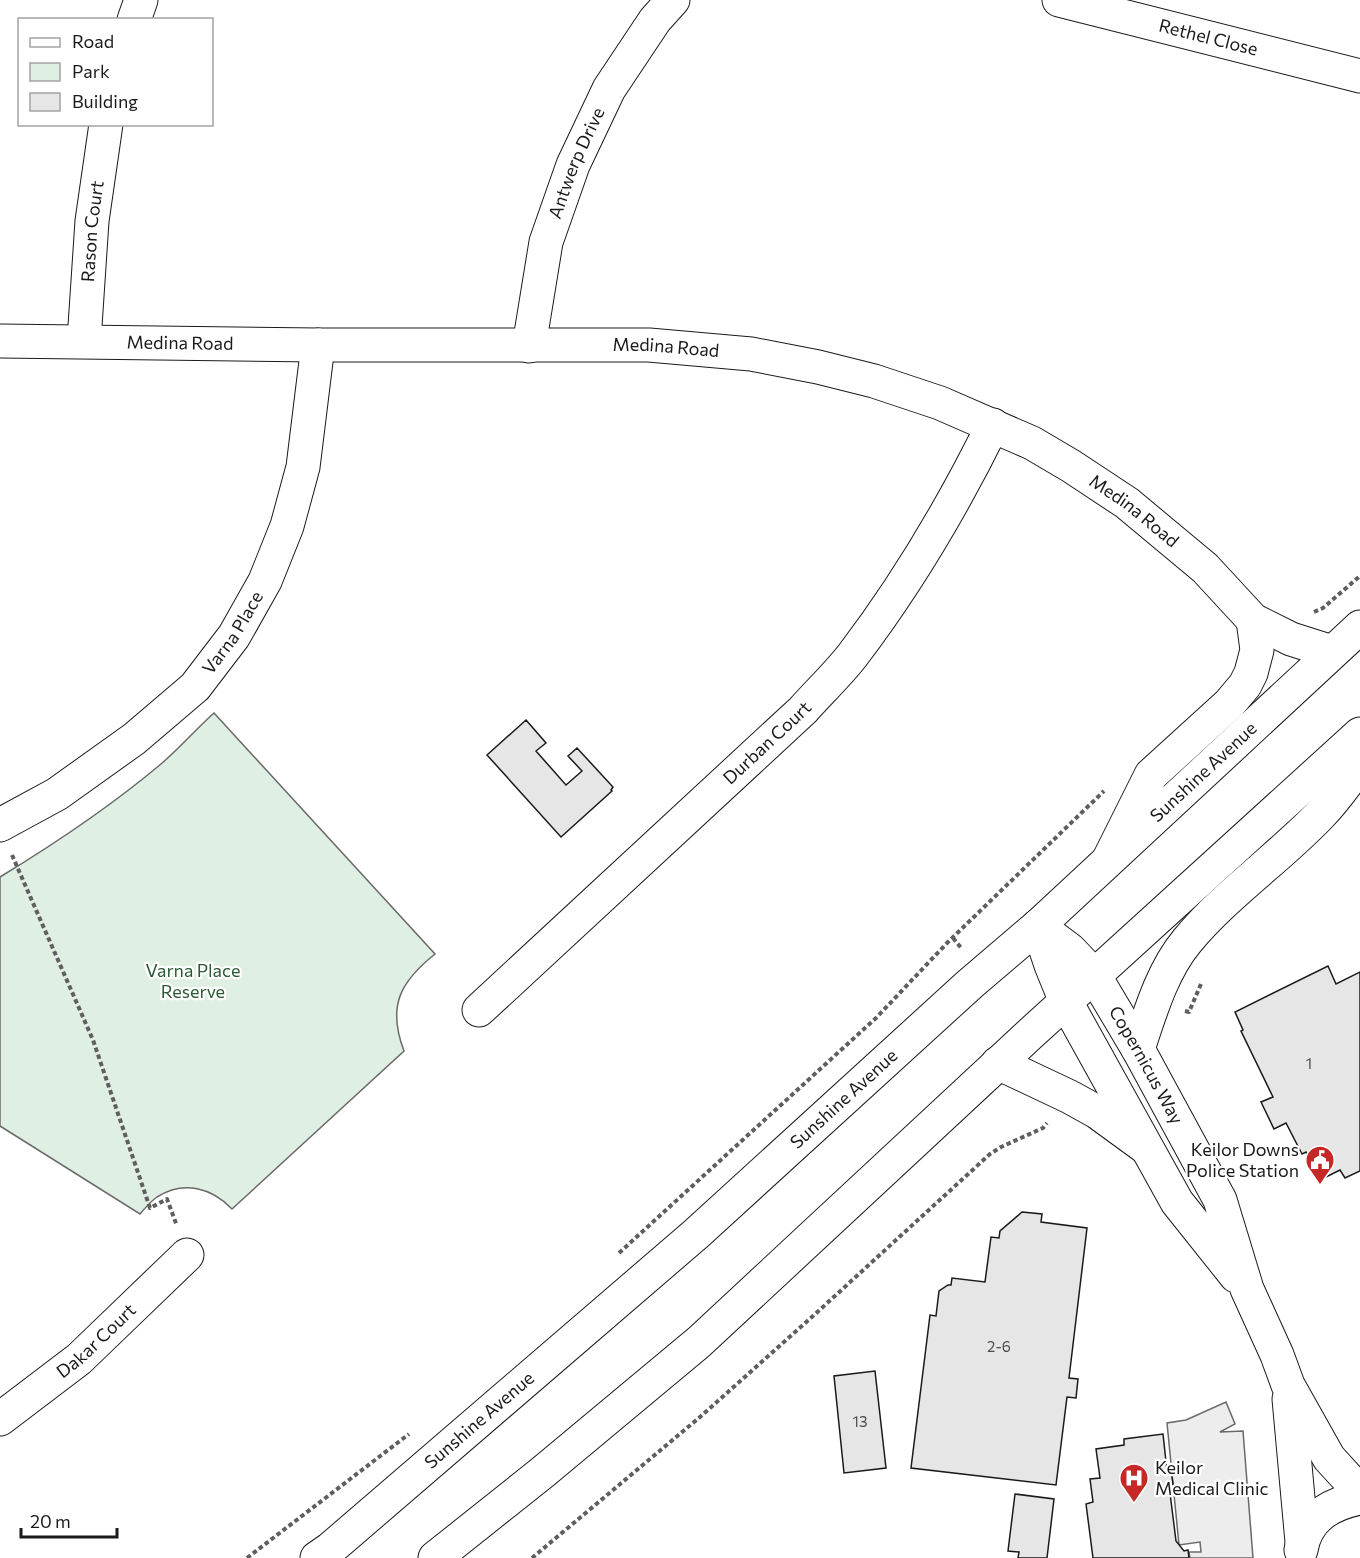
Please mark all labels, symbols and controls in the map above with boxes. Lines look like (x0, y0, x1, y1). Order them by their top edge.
street label: Rethel Close (1157, 14, 1260, 60)
legend (18, 18, 213, 126)
text: Road (72, 30, 114, 52)
text: Park (72, 60, 110, 82)
text: Building (72, 90, 138, 112)
street label: Antwerp Drive (543, 104, 609, 221)
street label: Rason Court (76, 179, 108, 283)
street label: Medina Road (126, 331, 234, 354)
street label: Medina Road (612, 333, 720, 361)
street label: Medina Road (1085, 469, 1184, 552)
street label: Varna Place (197, 587, 267, 678)
street label: Durban Court (718, 696, 815, 788)
street label: Sunshine Avenue (1145, 717, 1261, 826)
park label: Varna Place Reserve (146, 959, 240, 1002)
street label: Copernicus Way (1105, 1002, 1189, 1128)
street label: Sunshine Avenue (785, 1044, 901, 1153)
house number: 1 (1306, 1054, 1312, 1072)
place label: Keilor Downs Police Station (1186, 1138, 1299, 1181)
public building icon: Keilor Downs Police Station (1304, 1144, 1336, 1186)
street label: Dakar Court (52, 1298, 140, 1382)
house number: 2-6 (987, 1337, 1011, 1355)
street label: Sunshine Avenue (420, 1366, 538, 1473)
house number: 13 (853, 1412, 867, 1430)
place label: Keilor Medical Clinic (1155, 1456, 1269, 1499)
hospital icon: Keilor Medical Clinic (1118, 1462, 1150, 1504)
scale bar (21, 1501, 117, 1539)
text: 20 m (30, 1510, 71, 1532)

